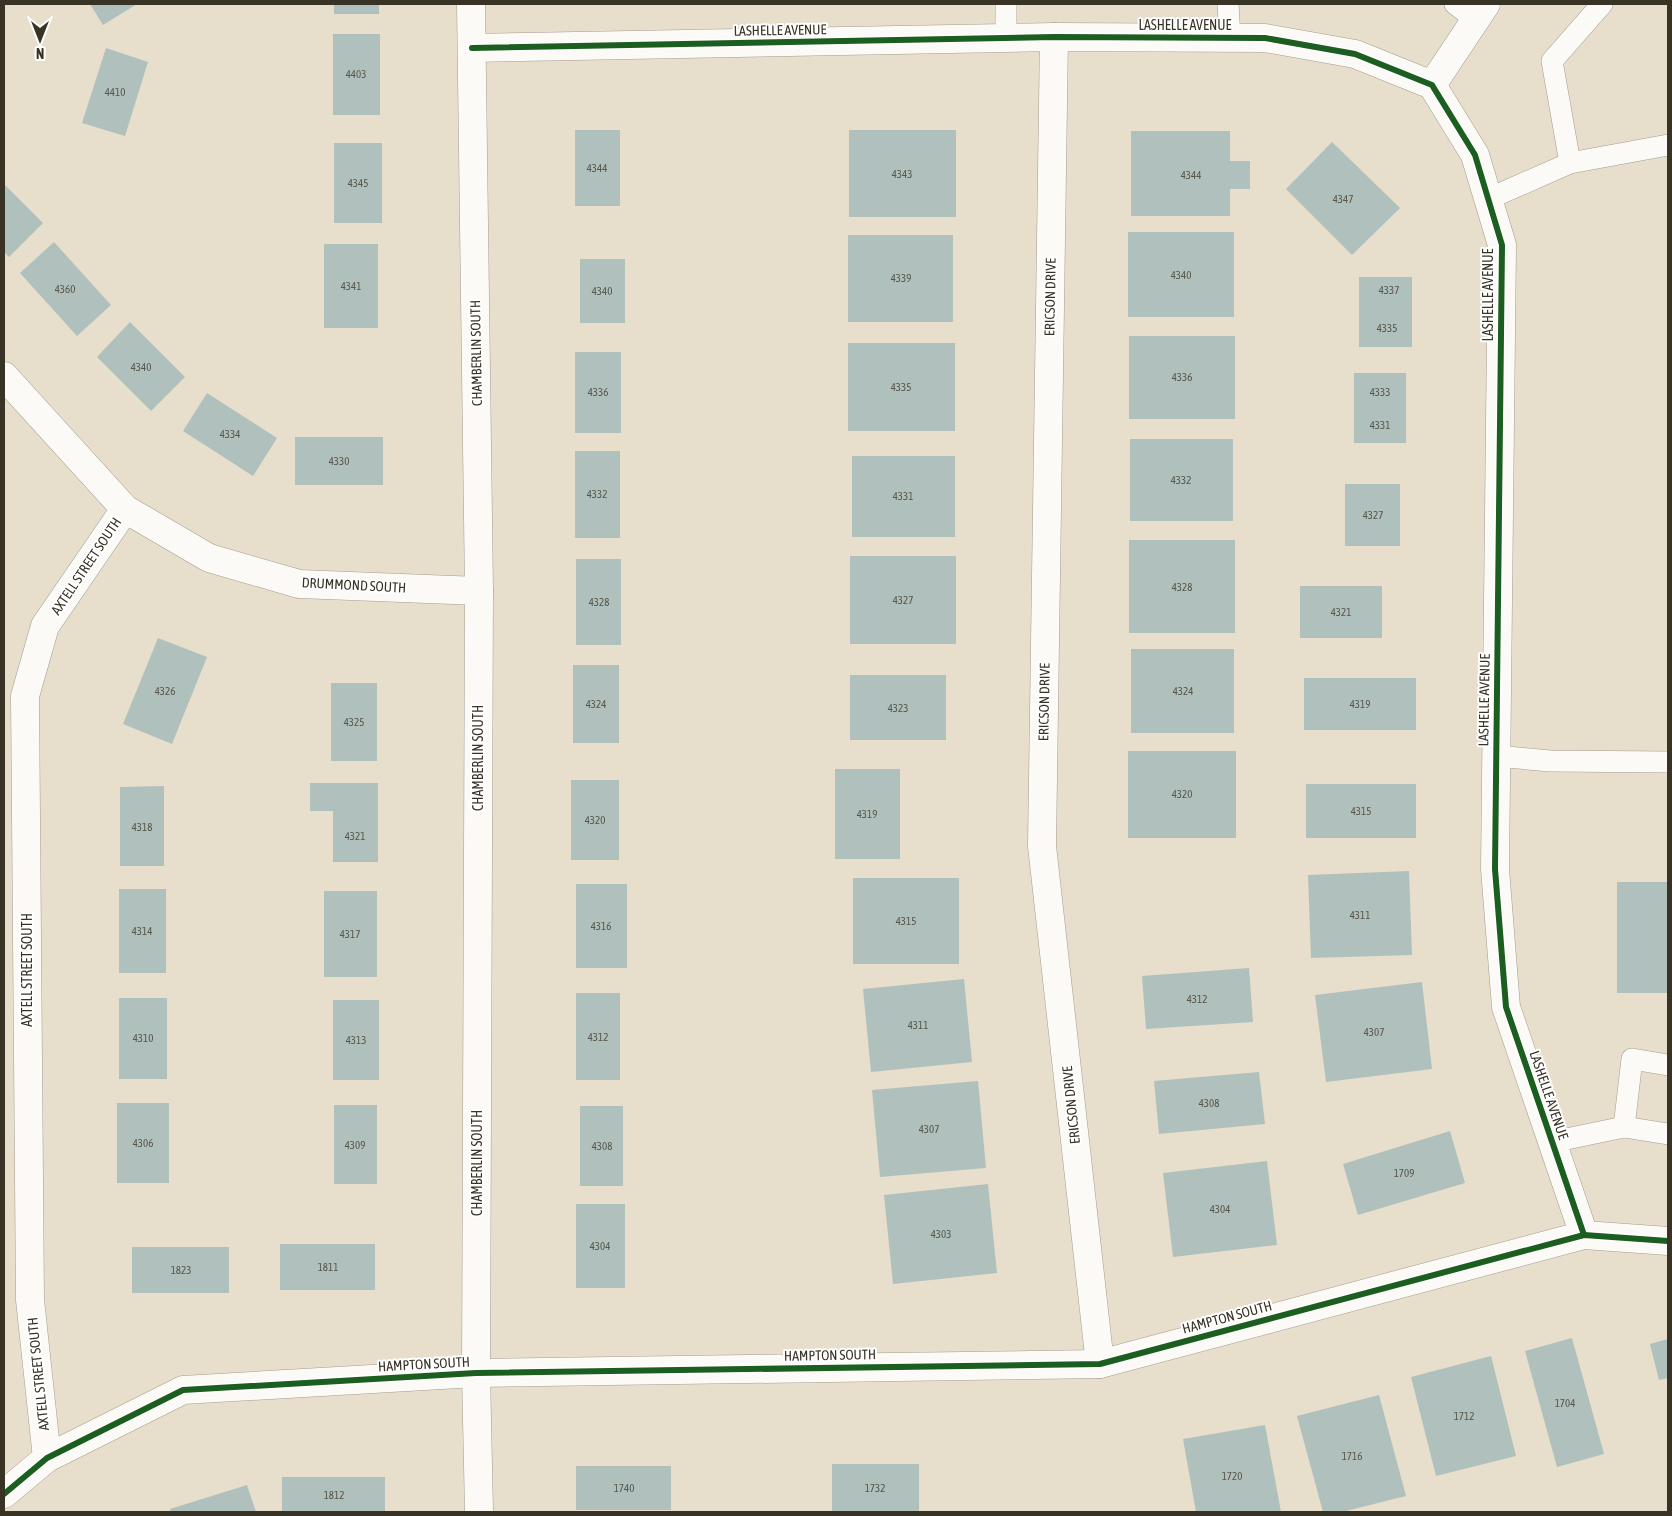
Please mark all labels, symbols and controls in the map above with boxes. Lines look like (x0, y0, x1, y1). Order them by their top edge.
north arrow (15, 15, 65, 65)
street label: LASHELLE AVENUE (1139, 17, 1231, 33)
street label: LASHELLE AVENUE (733, 21, 827, 39)
text: N (36, 45, 44, 61)
house number: 4403 (346, 68, 366, 80)
house number: 4410 (105, 86, 125, 98)
house number: 4344 (587, 162, 607, 174)
house number: 4343 (892, 168, 912, 180)
house number: 4344 (1181, 169, 1201, 181)
house number: 4345 (348, 177, 368, 189)
house number: 4347 (1333, 193, 1353, 205)
street label: LASHELLE AVENUE (1480, 249, 1496, 341)
street label: ERICSON DRIVE (1041, 258, 1059, 336)
house number: 4340 (1171, 269, 1191, 281)
house number: 4339 (891, 272, 911, 284)
house number: 4341 (341, 280, 361, 292)
house number: 4360 (55, 283, 75, 295)
house number: 4337 (1379, 284, 1399, 296)
house number: 4340 (592, 285, 612, 297)
street label: CHAMBERLIN SOUTH (467, 300, 485, 406)
house number: 4335 (1377, 322, 1397, 334)
house number: 4340 (131, 361, 151, 373)
house number: 4336 (1172, 371, 1192, 383)
house number: 4335 (891, 381, 911, 393)
house number: 4336 (588, 386, 608, 398)
house number: 4333 (1370, 386, 1390, 398)
house number: 4331 (1370, 419, 1390, 431)
house number: 4334 (220, 428, 240, 440)
house number: 4330 (329, 455, 349, 467)
house number: 4332 (1171, 474, 1191, 486)
house number: 4332 (587, 488, 607, 500)
house number: 4331 (893, 490, 913, 502)
house number: 4327 (1363, 509, 1383, 521)
street label: AXTELL STREET SOUTH (48, 514, 124, 618)
street label: DRUMMOND SOUTH (301, 574, 407, 596)
house number: 4328 (1172, 581, 1192, 593)
house number: 4327 (893, 594, 913, 606)
house number: 4328 (589, 596, 609, 608)
house number: 4321 (1331, 606, 1351, 618)
street label: LASHELLE AVENUE (1475, 653, 1493, 747)
street label: ERICSON DRIVE (1035, 663, 1053, 741)
house number: 4326 (155, 685, 175, 697)
house number: 4324 (1173, 685, 1193, 697)
house number: 4324 (586, 698, 606, 710)
house number: 4319 (1350, 698, 1370, 710)
house number: 4323 (888, 702, 908, 714)
street label: CHAMBERLIN SOUTH (470, 705, 486, 811)
house number: 4325 (344, 716, 364, 728)
house number: 4320 (1172, 788, 1192, 800)
house number: 4315 (1351, 805, 1371, 817)
house number: 4319 (857, 808, 877, 820)
house number: 4320 (585, 814, 605, 826)
house number: 4318 (132, 821, 152, 833)
house number: 4321 (345, 830, 365, 842)
house number: 4311 (1350, 909, 1370, 921)
street label: AXTELL STREET SOUTH (19, 913, 35, 1027)
house number: 4315 (896, 915, 916, 927)
house number: 4316 (591, 920, 611, 932)
house number: 4314 (132, 925, 152, 937)
house number: 4317 (340, 928, 360, 940)
house number: 4312 (1187, 993, 1207, 1005)
house number: 4311 (908, 1019, 928, 1031)
house number: 4307 (1364, 1026, 1384, 1038)
house number: 4312 (588, 1031, 608, 1043)
house number: 4310 (133, 1032, 153, 1044)
house number: 4313 (346, 1034, 366, 1046)
street label: LASHELLE AVENUE (1526, 1048, 1572, 1142)
street label: ERICSON DRIVE (1059, 1065, 1083, 1145)
house number: 4308 (1199, 1097, 1219, 1109)
street label: CHAMBERLIN SOUTH (469, 1110, 485, 1216)
house number: 4307 (919, 1123, 939, 1135)
house number: 4306 (133, 1137, 153, 1149)
house number: 4309 (345, 1139, 365, 1151)
house number: 4308 (592, 1140, 612, 1152)
house number: 1709 (1394, 1167, 1414, 1179)
house number: 4304 (1210, 1203, 1230, 1215)
house number: 4303 (931, 1228, 951, 1240)
house number: 4304 (590, 1240, 610, 1252)
house number: 1811 (318, 1261, 338, 1273)
house number: 1823 (171, 1264, 191, 1276)
street label: HAMPTON SOUTH (1180, 1297, 1274, 1337)
street label: AXTELL STREET SOUTH (24, 1317, 52, 1431)
street label: HAMPTON SOUTH (784, 1346, 876, 1364)
street label: HAMPTON SOUTH (378, 1354, 470, 1374)
house number: 1704 (1555, 1397, 1575, 1409)
house number: 1712 (1454, 1410, 1474, 1422)
house number: 1716 (1342, 1450, 1362, 1462)
house number: 1720 (1222, 1470, 1242, 1482)
house number: 1740 (614, 1482, 634, 1494)
house number: 1732 (865, 1482, 885, 1494)
house number: 1812 (324, 1489, 344, 1501)

